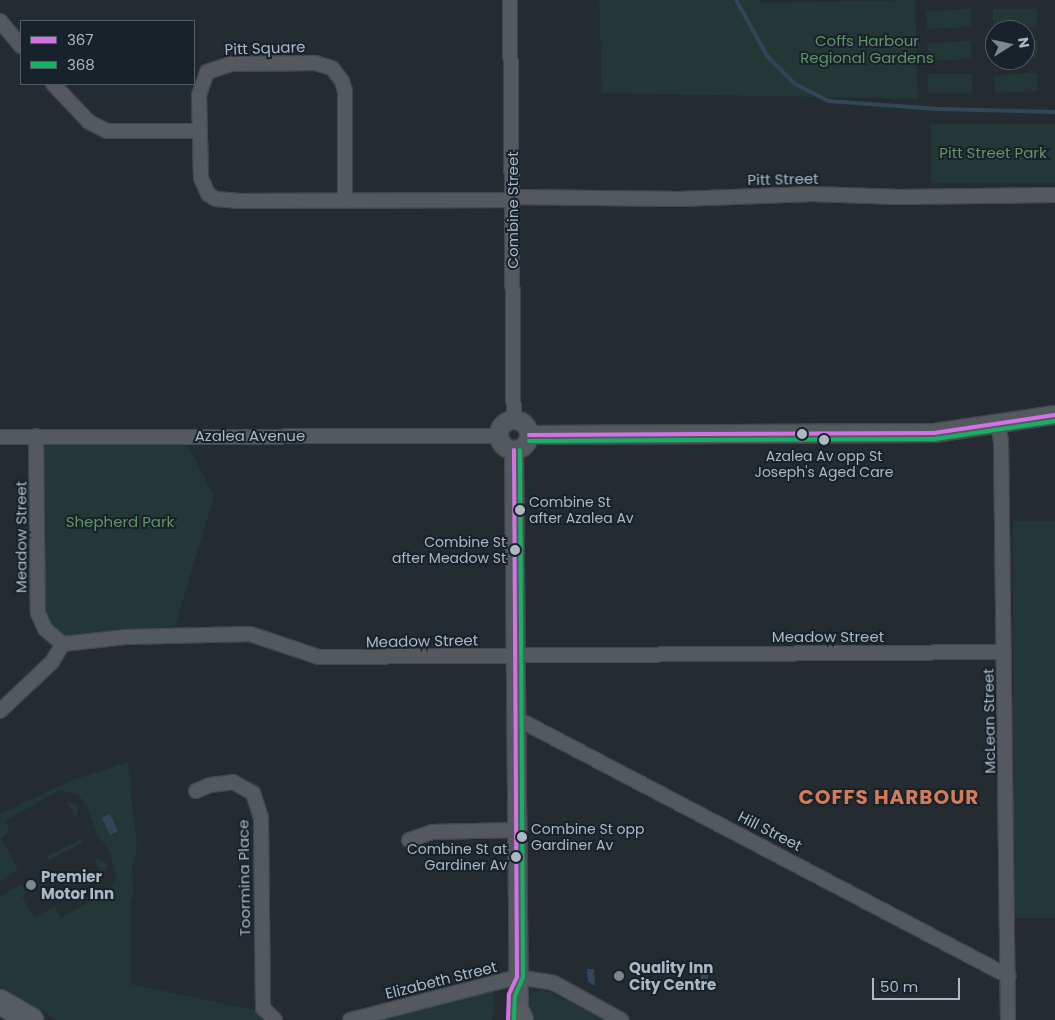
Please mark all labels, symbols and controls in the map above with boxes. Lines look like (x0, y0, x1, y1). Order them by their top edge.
legend (20, 20, 195, 85)
north arrow (985, 20, 1035, 70)
text: 367 (67, 29, 94, 50)
park label: Coffs Harbour Regional Gardens (800, 31, 934, 66)
text: N (1013, 36, 1035, 49)
street label: Pitt Square (224, 38, 306, 58)
text: 368 (67, 54, 95, 75)
park label: Pitt Street Park (939, 144, 1047, 162)
street label: Combine Street (504, 151, 522, 269)
street label: Pitt Street (747, 169, 819, 189)
street label: Azalea Avenue (195, 427, 305, 445)
unlabelled marker (797, 429, 807, 439)
marker: Azalea Av opp St Joseph's Aged Care (819, 435, 829, 445)
place label: Azalea Av opp St Joseph's Aged Care (754, 448, 894, 481)
street label: Meadow Street (12, 481, 30, 593)
place label: Combine St after Azalea Av (529, 494, 634, 526)
marker: Combine St after Azalea Av (515, 505, 525, 515)
park label: Shepherd Park (66, 513, 174, 531)
place label: Combine St after Meadow St (392, 534, 506, 566)
marker: Combine St after Meadow St (510, 545, 520, 555)
street label: Meadow Street (772, 628, 884, 646)
street label: Meadow Street (366, 631, 478, 651)
street label: McLean Street (979, 668, 999, 774)
district label: COFFS HARBOUR (797, 785, 981, 809)
street label: Hill Street (735, 807, 805, 855)
street label: Toormina Place (234, 819, 254, 937)
place label: Combine St opp Gardiner Av (531, 821, 644, 854)
marker: Combine St opp Gardiner Av (517, 832, 527, 842)
place label: Combine St at Gardiner Av (407, 841, 507, 874)
marker: Combine St at Gardiner Av (511, 852, 521, 862)
place label: Premier Motor Inn (41, 867, 114, 902)
marker: Premier Motor Inn (25, 879, 37, 891)
street label: Elizabeth Street (383, 957, 499, 1003)
place label: Quality Inn City Centre (629, 958, 716, 993)
scale bar (875, 968, 962, 1000)
marker: Quality Inn City Centre (613, 970, 625, 982)
text: 50 m (880, 976, 918, 997)

